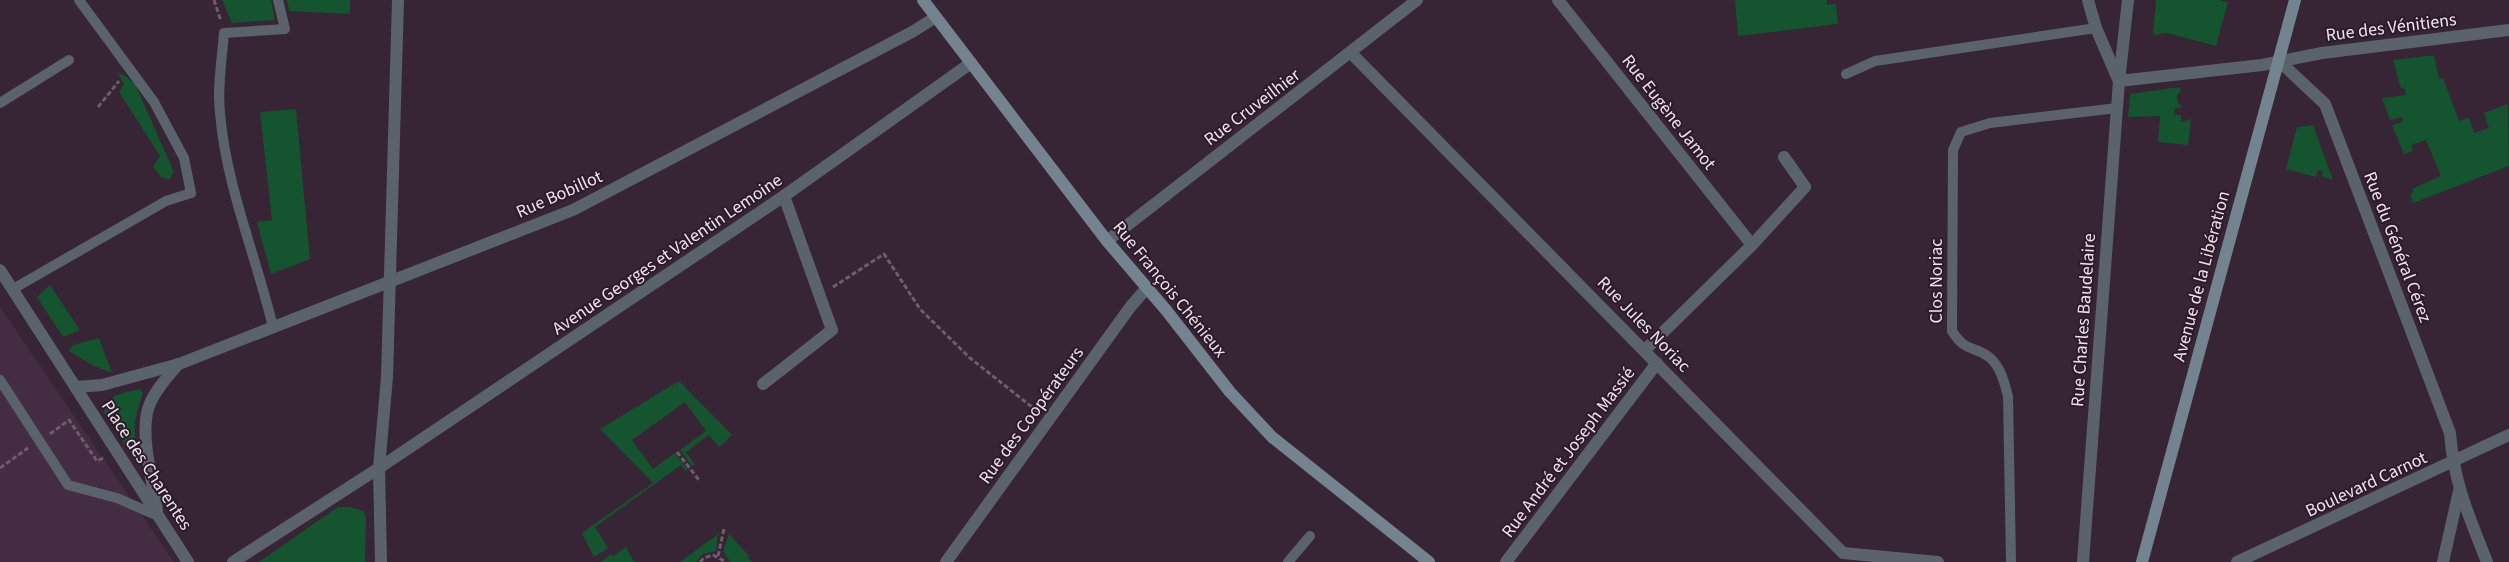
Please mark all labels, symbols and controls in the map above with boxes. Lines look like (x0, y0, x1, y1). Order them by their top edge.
street label: Rue des Vénitiens (2324, 7, 2458, 48)
street label: Rue Eugène Jamot (1616, 49, 1722, 175)
street label: Rue Cruveilhier (1199, 62, 1306, 152)
street label: Rue Bobillot (512, 164, 606, 225)
street label: Avenue Georges et Valentin Lemoine (547, 168, 787, 341)
street label: Rue du Général Cérez (2357, 168, 2438, 327)
street label: Avenue de la Libération (2167, 188, 2236, 364)
street label: Rue François Chénieux (1107, 216, 1233, 363)
street label: Rue Charles Baudelaire (2065, 232, 2102, 408)
street label: Clos Noriac (1924, 238, 1949, 324)
street label: Rue Jules Noriac (1591, 271, 1696, 378)
street label: Rue des Coopérateurs (973, 341, 1090, 489)
street label: Rue André et Joseph Massié (1496, 362, 1641, 543)
street label: Place des Charentes (95, 395, 198, 535)
street label: Boulevard Carnot (2301, 445, 2431, 524)

